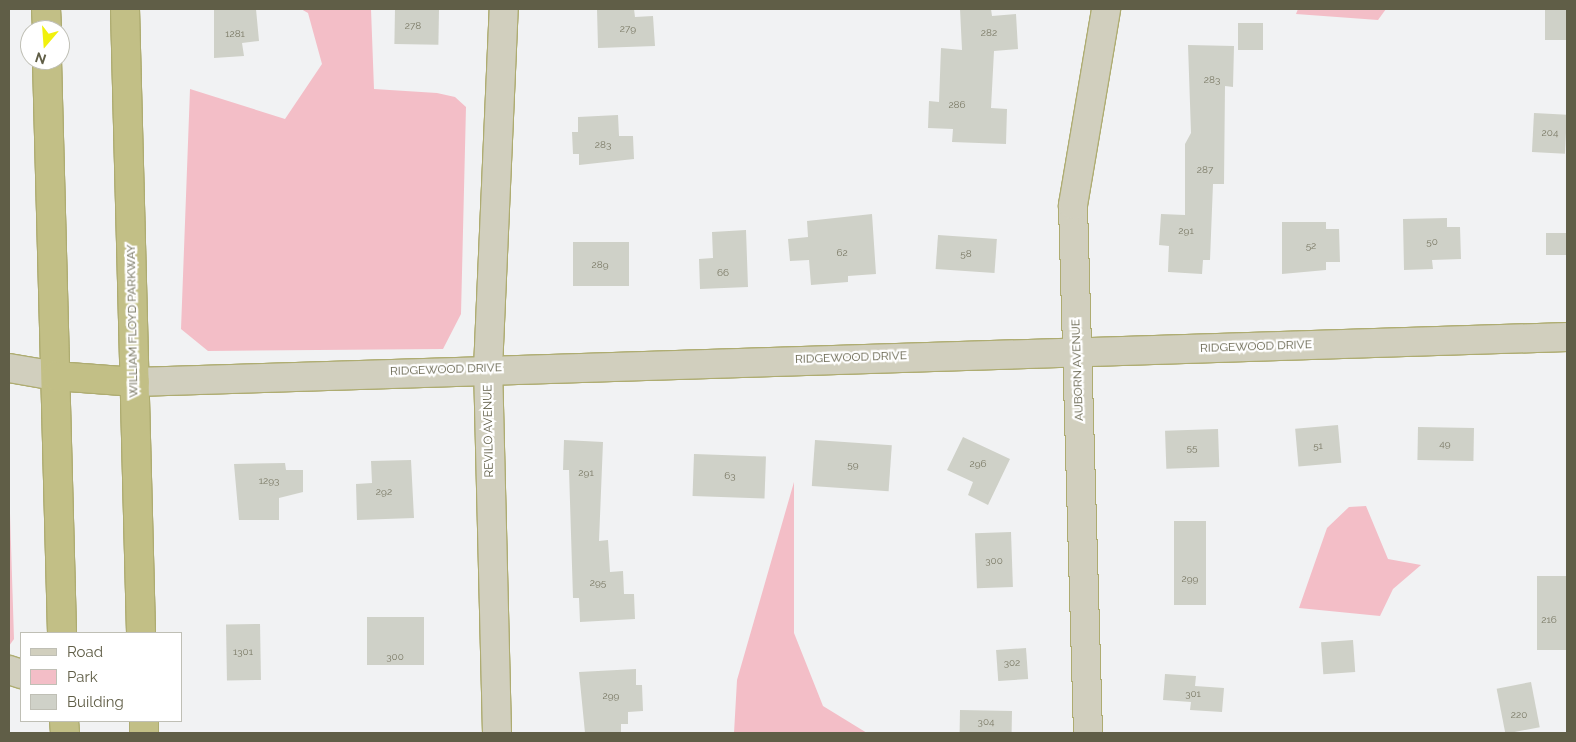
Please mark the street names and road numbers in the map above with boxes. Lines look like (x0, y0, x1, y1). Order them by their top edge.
street label: WILLIAM FLOYD PARKWAY (124, 244, 142, 398)
street label: AUBORN AVENUE (1069, 319, 1087, 421)
street label: RIDGEWOOD DRIVE (1200, 338, 1312, 356)
street label: RIDGEWOOD DRIVE (795, 349, 907, 367)
street label: RIDGEWOOD DRIVE (390, 361, 502, 379)
street label: REVILO AVENUE (481, 384, 497, 478)

